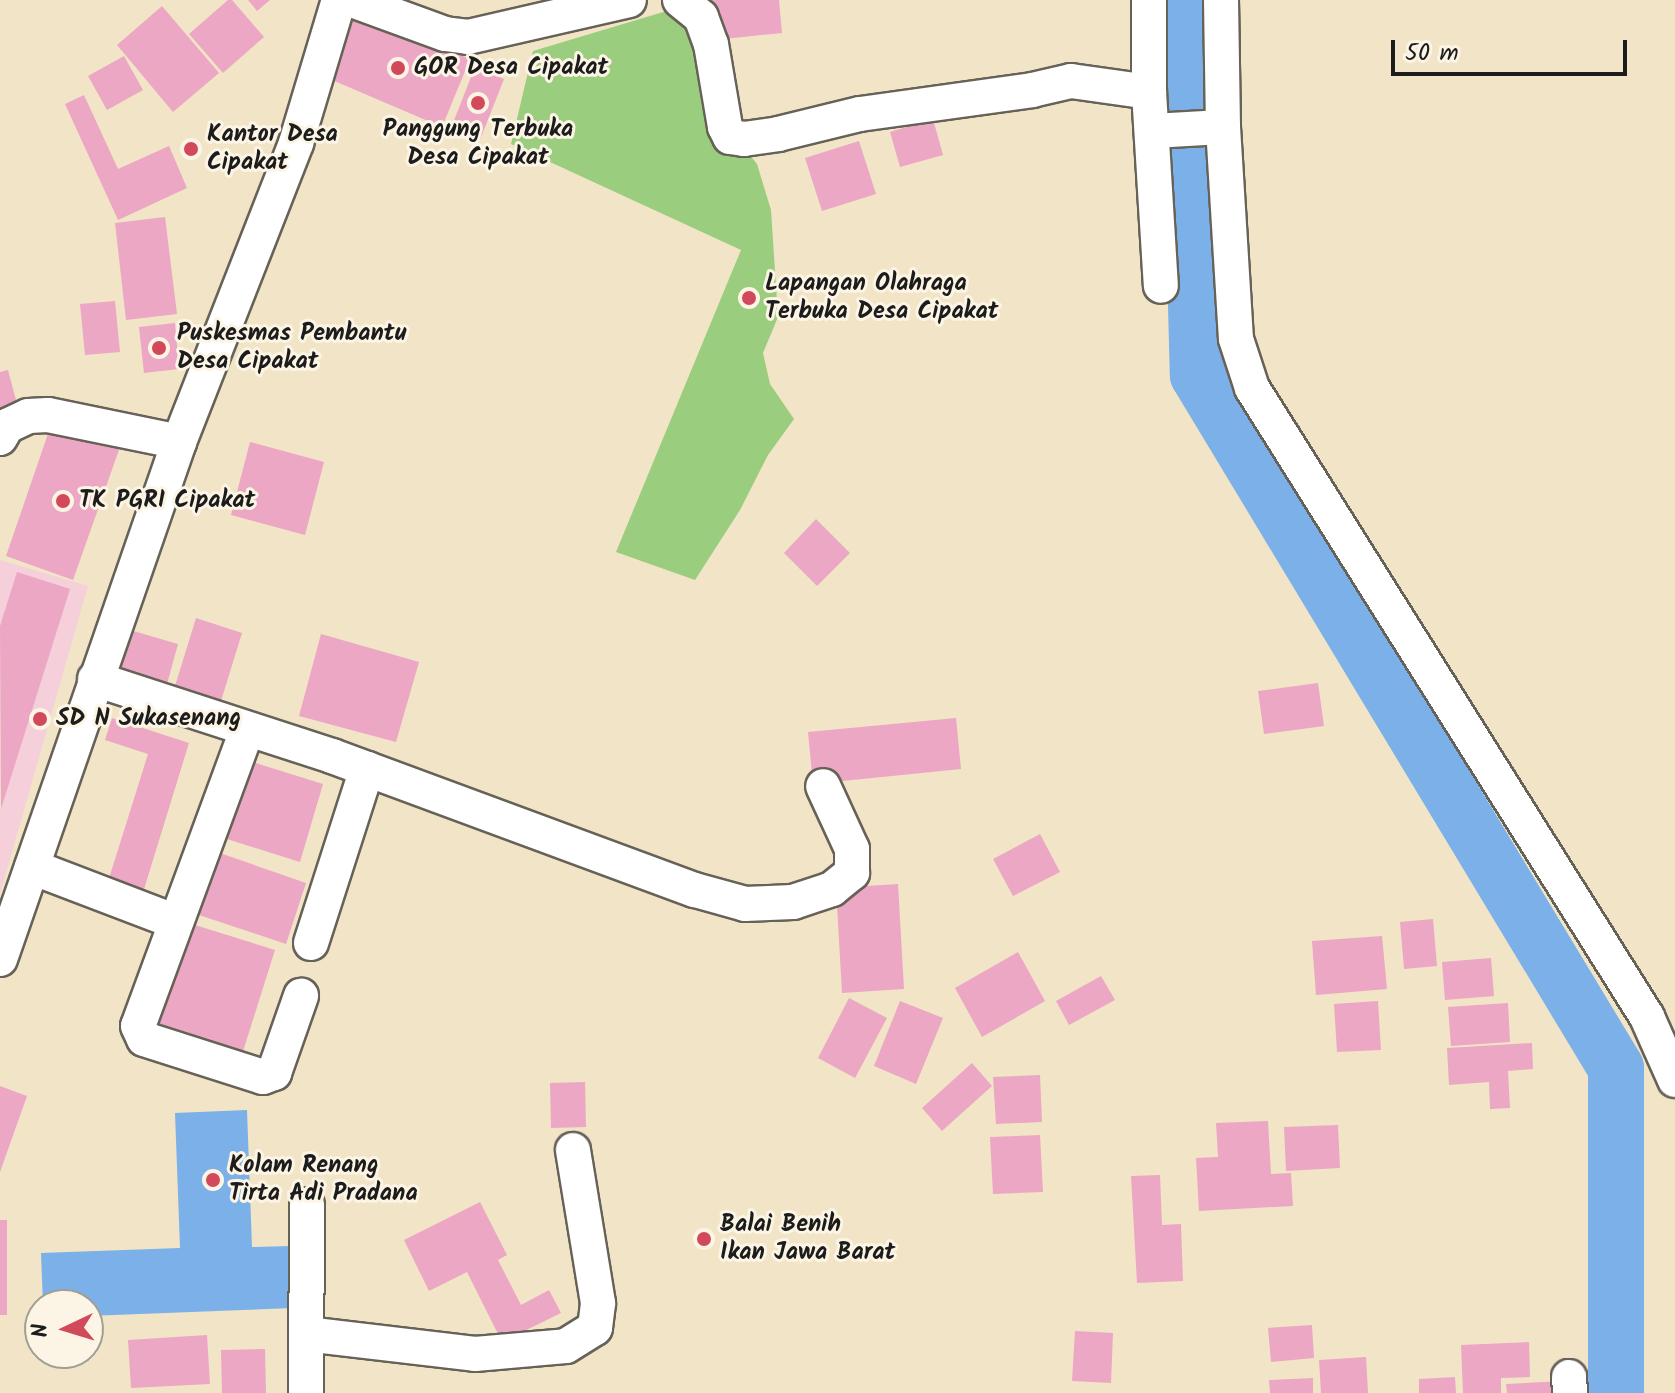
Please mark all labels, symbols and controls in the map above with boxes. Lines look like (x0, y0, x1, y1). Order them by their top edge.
scale bar (1395, 24, 1631, 74)
text: 50 m (1405, 34, 1459, 73)
place label: GOR Desa Cipakat (414, 54, 608, 82)
marker: GOR Desa Cipakat (389, 59, 407, 77)
marker: Panggung Terbuka Desa Cipakat (469, 94, 487, 112)
place label: Panggung Terbuka Desa Cipakat (383, 116, 573, 172)
place label: Kantor Desa Cipakat (207, 121, 338, 177)
marker: Kantor Desa Cipakat (182, 140, 200, 158)
place label: Lapangan Olahraga Terbuka Desa Cipakat (765, 270, 999, 326)
marker: Lapangan Olahraga Terbuka Desa Cipakat (740, 289, 758, 307)
place label: Puskesmas Pembantu Desa Cipakat (177, 320, 406, 376)
marker: Puskesmas Pembantu Desa Cipakat (148, 337, 170, 359)
place label: TK PGRI Cipakat (79, 487, 255, 515)
marker: TK PGRI Cipakat (54, 492, 72, 510)
place label: SD N Sukasenang (56, 705, 241, 733)
marker: SD N Sukasenang (31, 710, 49, 728)
place label: Kolam Renang Tirta Adi Pradana (229, 1152, 418, 1208)
marker: Kolam Renang Tirta Adi Pradana (204, 1171, 222, 1189)
place label: Balai Benih Ikan Jawa Barat (720, 1211, 895, 1267)
marker: Balai Benih Ikan Jawa Barat (695, 1230, 713, 1248)
north arrow (24, 1289, 104, 1369)
text: N (24, 1322, 59, 1339)

